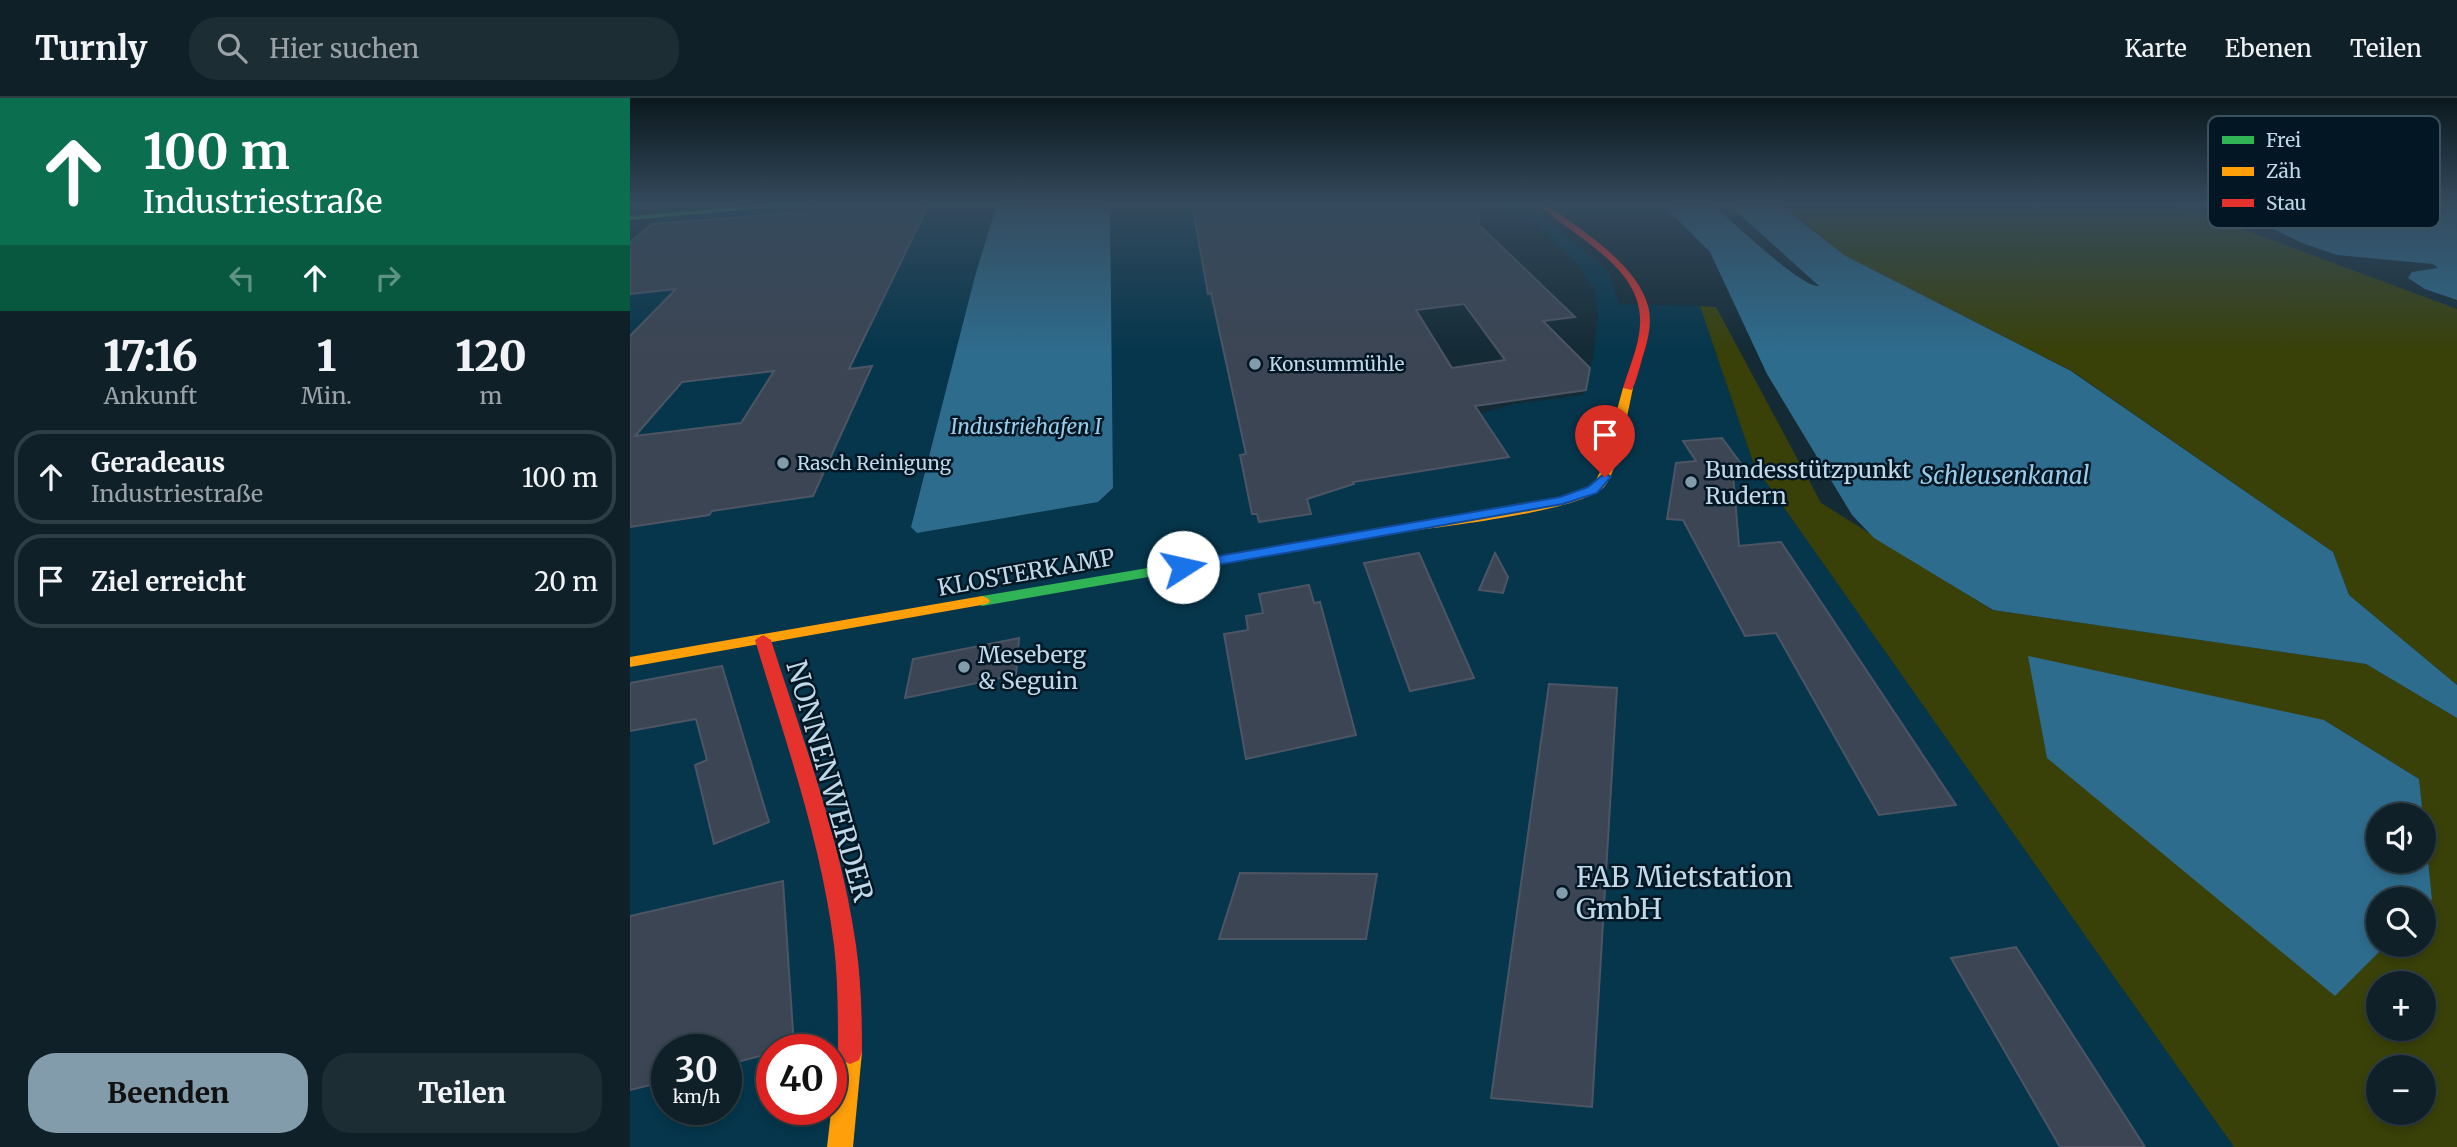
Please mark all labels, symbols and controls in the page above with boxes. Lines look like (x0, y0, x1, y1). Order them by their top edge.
search box (189, 17, 679, 80)
text: Turnly (35, 28, 147, 69)
icon: search (213, 29, 251, 67)
text: Hier suchen (269, 32, 419, 65)
text: Karte (2124, 33, 2187, 64)
text: Ebenen (2225, 33, 2312, 64)
text: Teilen (2350, 33, 2422, 64)
legend (2208, 116, 2440, 228)
text: 100 m (143, 121, 290, 182)
icon: ahead (28, 126, 119, 217)
text: Frei (2266, 128, 2301, 152)
text: Zäh (2266, 159, 2302, 183)
text: Industriestraße (143, 182, 382, 222)
text: Stau (2266, 191, 2307, 215)
icon: left (223, 259, 261, 297)
icon: ahead (296, 259, 334, 297)
icon: right (369, 259, 407, 297)
text: 17:16 (103, 330, 198, 382)
text: 1 (317, 330, 336, 382)
text: 120 (455, 330, 527, 382)
place label: Konsummühle (1269, 352, 1404, 376)
marker: Konsummühle (1247, 356, 1263, 372)
text: Ankunft (104, 381, 197, 410)
text: Min. (301, 381, 352, 410)
text: m (480, 381, 502, 410)
pin (1575, 405, 1635, 477)
water label: Industriehafen I (951, 413, 1102, 440)
icon: arrive (1586, 416, 1624, 454)
text: Geradeaus (91, 446, 225, 479)
place label: Rasch Reinigung (797, 451, 952, 475)
marker: Rasch Reinigung (775, 455, 791, 471)
place label: Bundesstützpunkt Rudern (1705, 455, 1911, 510)
icon: ahead (32, 458, 70, 496)
water label: Schleusenkanal (1920, 460, 2090, 491)
text: 100 m (522, 461, 598, 494)
marker: Bundesstützpunkt Rudern (1683, 474, 1699, 490)
text: Industriestraße (91, 479, 263, 508)
position arrow (1146, 530, 1220, 604)
street label: KLOSTERKAMP (935, 542, 1117, 602)
icon: arrive (32, 562, 70, 600)
text: Ziel erreicht (91, 565, 246, 598)
text: 20 m (534, 565, 598, 598)
place label: Meseberg & Seguin (978, 640, 1086, 695)
street label: NONNENWERDER (778, 656, 882, 906)
marker: Meseberg & Seguin (956, 659, 972, 675)
map controls (2366, 803, 2436, 1125)
button: sound (2366, 803, 2436, 873)
place label: FAB Mietstation GmbH (1576, 859, 1793, 927)
marker: FAB Mietstation GmbH (1554, 885, 1570, 901)
button: search (2366, 887, 2436, 957)
button: + (2366, 971, 2436, 1041)
speed limit sign: 40 (756, 1034, 847, 1125)
text: 30 (675, 1048, 718, 1092)
button: Beenden (28, 1053, 308, 1133)
button: Teilen (322, 1053, 602, 1133)
button: − (2366, 1055, 2436, 1125)
text: km/h (673, 1085, 720, 1108)

